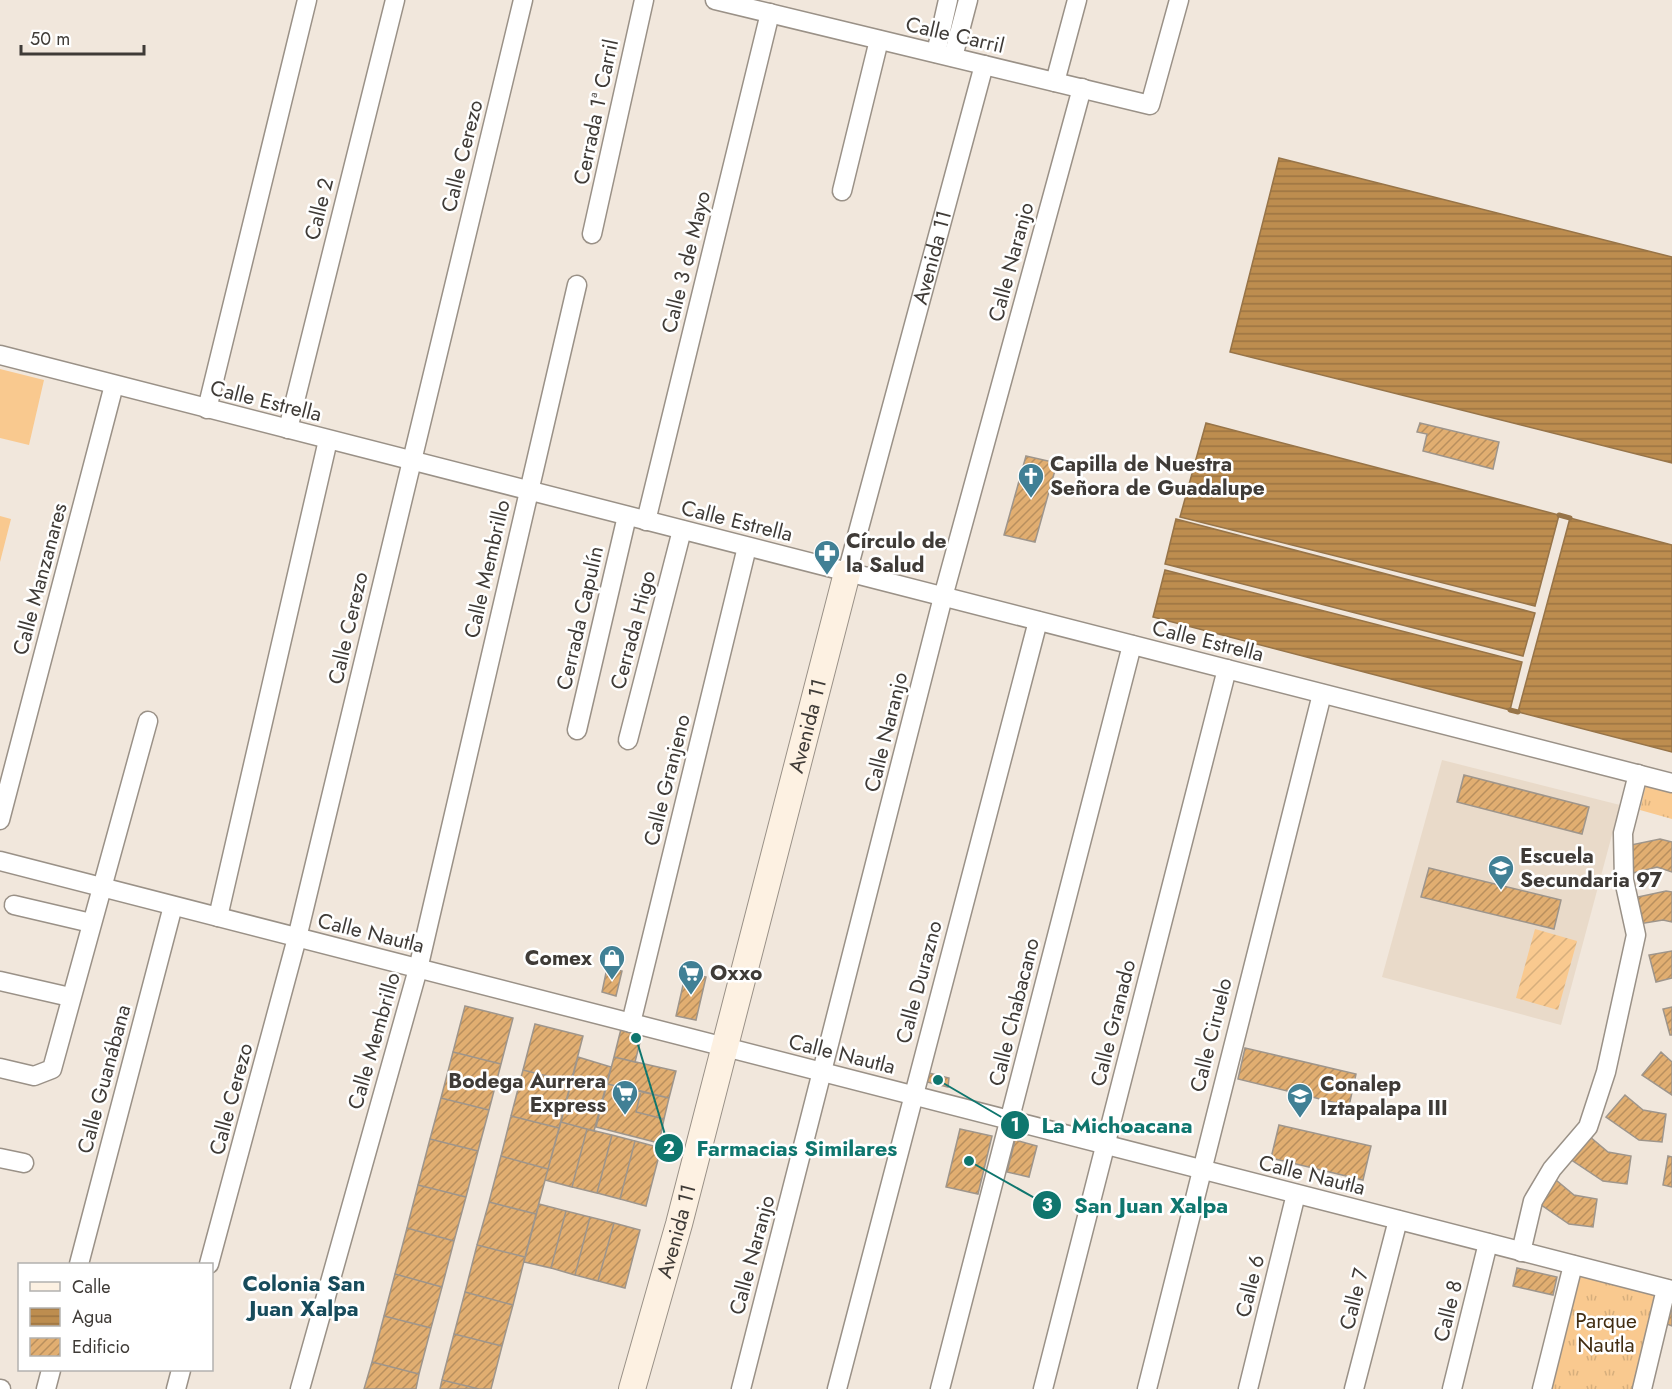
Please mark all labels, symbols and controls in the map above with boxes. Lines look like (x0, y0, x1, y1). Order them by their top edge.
street label: Calle Carril (903, 9, 1007, 61)
scale bar (21, 18, 144, 56)
text: 50 m (30, 26, 70, 52)
street label: Cerrada 1ª Carril (566, 36, 626, 188)
street label: Calle Cerezo (434, 97, 490, 215)
street label: Calle 2 (297, 175, 341, 243)
street label: Calle 3 de Mayo (654, 188, 718, 336)
street label: Calle Naranjo (981, 199, 1041, 325)
street label: Avenida 11 (905, 207, 959, 308)
street label: Calle Estrella (207, 373, 325, 429)
place label: Capilla de Nuestra Señora de Guadalupe (1050, 449, 1265, 503)
church icon: Capilla de Nuestra Señora de Guadalupe (1016, 461, 1046, 499)
street label: Calle Estrella (678, 493, 796, 549)
street label: Calle Membrillo (456, 497, 518, 641)
street label: Calle Manzanares (5, 500, 75, 658)
place label: Círculo de la Salud (846, 526, 947, 580)
pharmacy icon: Círculo de la Salud (812, 538, 842, 576)
street label: Cerrada Capulín (549, 543, 611, 693)
street label: Cerrada Higo (603, 567, 663, 693)
street label: Calle Cerezo (320, 569, 376, 687)
street label: Calle Estrella (1149, 613, 1267, 669)
street label: Calle Naranjo (857, 669, 915, 795)
street label: Avenida 11 (781, 675, 834, 776)
street label: Calle Granjeno (636, 711, 698, 849)
place label: Escuela Secundaria 97 (1520, 841, 1662, 895)
school or university icon: Escuela Secundaria 97 (1486, 853, 1516, 891)
street label: Calle Nautla (315, 905, 427, 961)
street label: Calle Durazno (888, 917, 950, 1047)
street label: Calle Chabacano (981, 935, 1047, 1089)
place label: Comex (525, 943, 593, 973)
shop icon: Comex (597, 943, 627, 981)
street label: Calle Granado (1083, 957, 1143, 1089)
supermarket icon: Oxxo (676, 958, 706, 996)
place label: Oxxo (710, 958, 762, 988)
street label: Calle Membrillo (340, 969, 408, 1113)
street label: Calle Ciruelo (1182, 975, 1240, 1095)
street label: Calle Guanábana (70, 1001, 138, 1157)
street label: Calle Nautla (786, 1026, 898, 1082)
street label: Calle Cerezo (202, 1040, 260, 1158)
place label: Bodega Aurrera Express (448, 1066, 606, 1120)
place label: Conalep Iztapalapa III (1320, 1069, 1448, 1123)
supermarket icon: Bodega Aurrera Express (610, 1078, 640, 1116)
school or university icon: Conalep Iztapalapa III (1285, 1081, 1315, 1119)
callout: La Michoacana (1000, 1105, 1205, 1145)
text: La Michoacana (1041, 1109, 1193, 1141)
text: 1 (1010, 1112, 1020, 1138)
callout: Farmacias Similares (654, 1128, 909, 1168)
text: Farmacias Similares (697, 1132, 897, 1164)
text: 2 (663, 1135, 675, 1161)
street label: Calle Nautla (1256, 1147, 1368, 1203)
street label: Avenida 11 (649, 1181, 704, 1282)
callout: San Juan Xalpa (1032, 1185, 1240, 1225)
text: San Juan Xalpa (1074, 1189, 1228, 1221)
street label: Calle Naranjo (722, 1192, 782, 1318)
text: 3 (1041, 1192, 1053, 1218)
street label: Calle 6 (1228, 1252, 1272, 1320)
legend (18, 1263, 213, 1371)
street label: Calle 7 (1332, 1265, 1376, 1333)
district label: Colonia San Juan Xalpa (243, 1267, 365, 1324)
text: Calle (72, 1274, 111, 1300)
street label: Calle 8 (1426, 1277, 1470, 1345)
text: Agua (72, 1304, 112, 1330)
park label: Parque Nautla (1575, 1306, 1637, 1360)
text: Edificio (72, 1334, 130, 1360)

